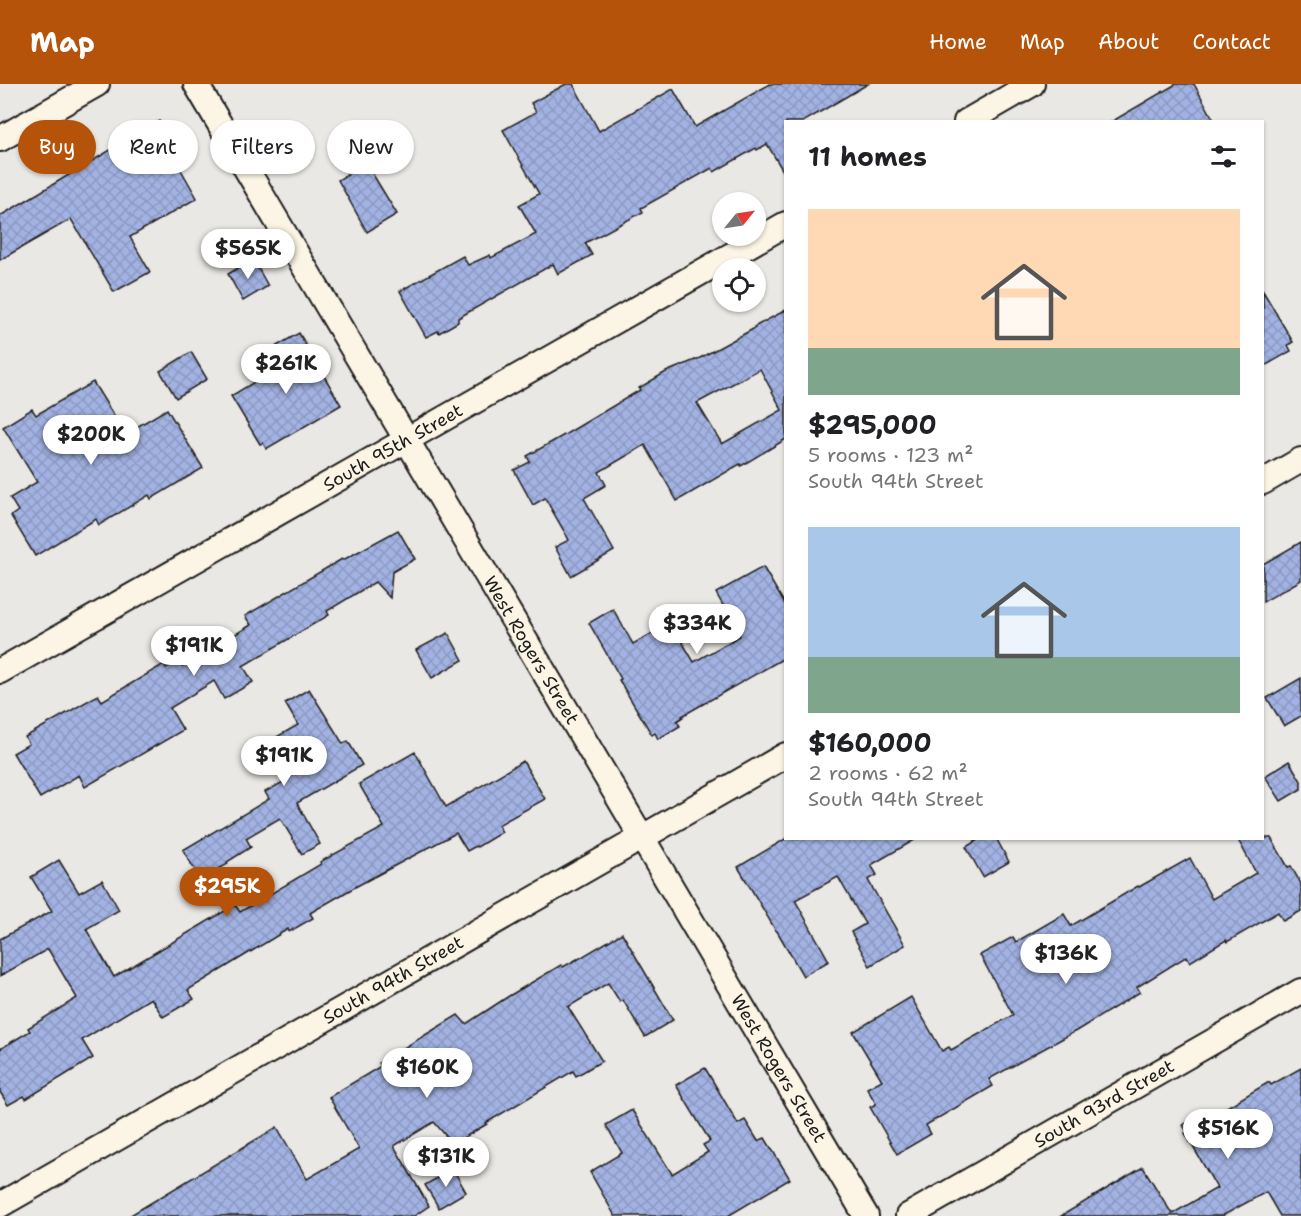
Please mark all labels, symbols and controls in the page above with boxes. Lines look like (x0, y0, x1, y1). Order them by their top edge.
text: Map (30, 23, 95, 61)
text: Home (929, 28, 987, 56)
text: Map (1020, 28, 1065, 56)
text: About (1098, 28, 1159, 56)
text: Contact (1192, 28, 1271, 56)
chip: Buy (18, 120, 96, 174)
chip: Rent (108, 120, 198, 174)
chip: Filters (210, 120, 315, 174)
chip: New (327, 120, 414, 174)
text: 11 homes (808, 139, 927, 174)
icon: filters (1207, 140, 1240, 173)
north arrow (712, 192, 766, 246)
map controls (712, 192, 766, 312)
pin: $565K (206, 229, 290, 280)
text: $565K (215, 235, 281, 261)
icon: home (970, 248, 1078, 356)
button: locate (712, 258, 766, 312)
pin: $261K (244, 344, 328, 395)
text: $261K (255, 350, 317, 376)
street label: South 95th Street (319, 398, 467, 497)
text: $295,000 (808, 407, 937, 442)
pin: $200K (49, 415, 133, 466)
text: $200K (57, 421, 125, 447)
text: 5 rooms · 123 m² (808, 442, 974, 468)
text: South 94th Street (808, 468, 984, 494)
icon: home (970, 566, 1078, 674)
street label: West Rogers Street (478, 572, 584, 729)
pin: $334K (655, 604, 739, 655)
text: $334K (663, 610, 731, 636)
pin: $191K (152, 626, 236, 677)
text: $191K (165, 632, 223, 658)
text: $160,000 (808, 725, 932, 760)
pin: $191K (242, 736, 326, 787)
text: $191K (255, 742, 313, 768)
text: 2 rooms · 62 m² (808, 760, 968, 786)
text: South 94th Street (808, 786, 984, 812)
pin: $295K (185, 867, 269, 918)
text: $295K (194, 873, 260, 899)
street label: South 94th Street (318, 930, 468, 1030)
pin: $136K (1024, 934, 1108, 985)
text: $136K (1034, 940, 1098, 966)
street label: West Rogers Street (725, 990, 832, 1147)
pin: $160K (385, 1048, 469, 1099)
text: $160K (395, 1054, 459, 1080)
street label: South 93rd Street (1030, 1054, 1179, 1153)
pin: $516K (1186, 1109, 1270, 1160)
text: $516K (1197, 1115, 1259, 1141)
pin: $131K (404, 1137, 488, 1188)
text: $131K (417, 1143, 475, 1169)

